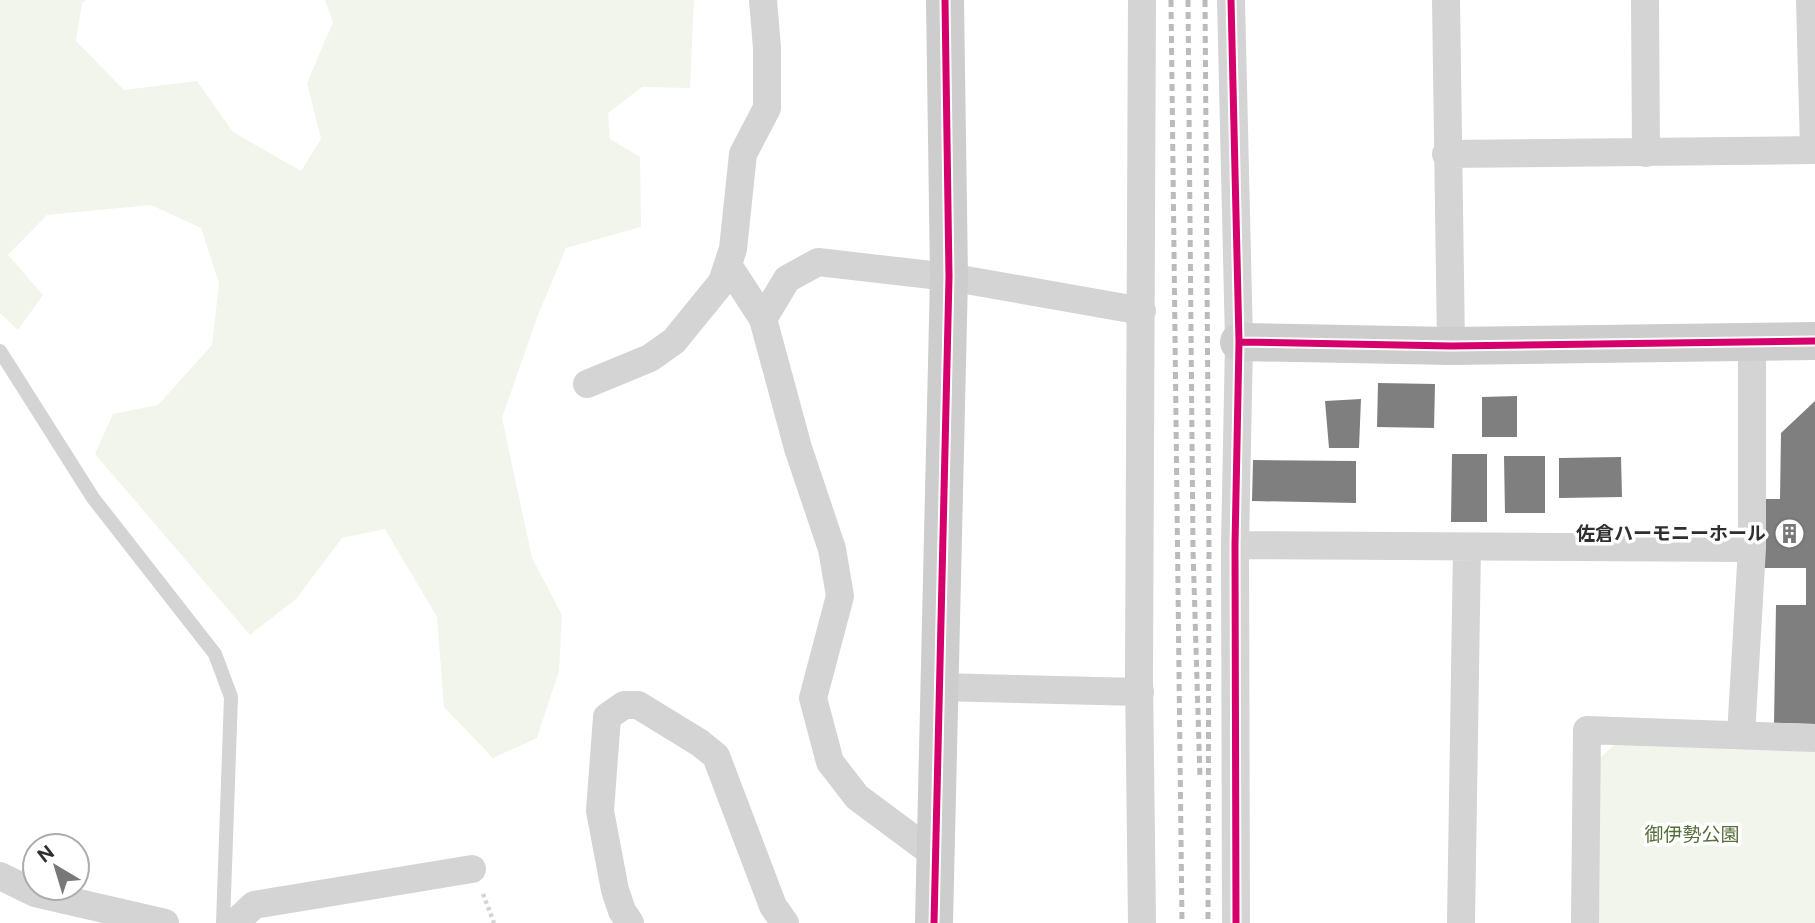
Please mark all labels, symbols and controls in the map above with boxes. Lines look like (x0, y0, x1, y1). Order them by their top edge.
building icon: 佐倉ハーモニーホール (1772, 516, 1806, 550)
place label: 佐倉ハーモニーホール (1576, 522, 1766, 544)
park label: 御伊勢公園 (1644, 823, 1740, 845)
north arrow (21, 832, 91, 902)
text: N (33, 840, 58, 867)

